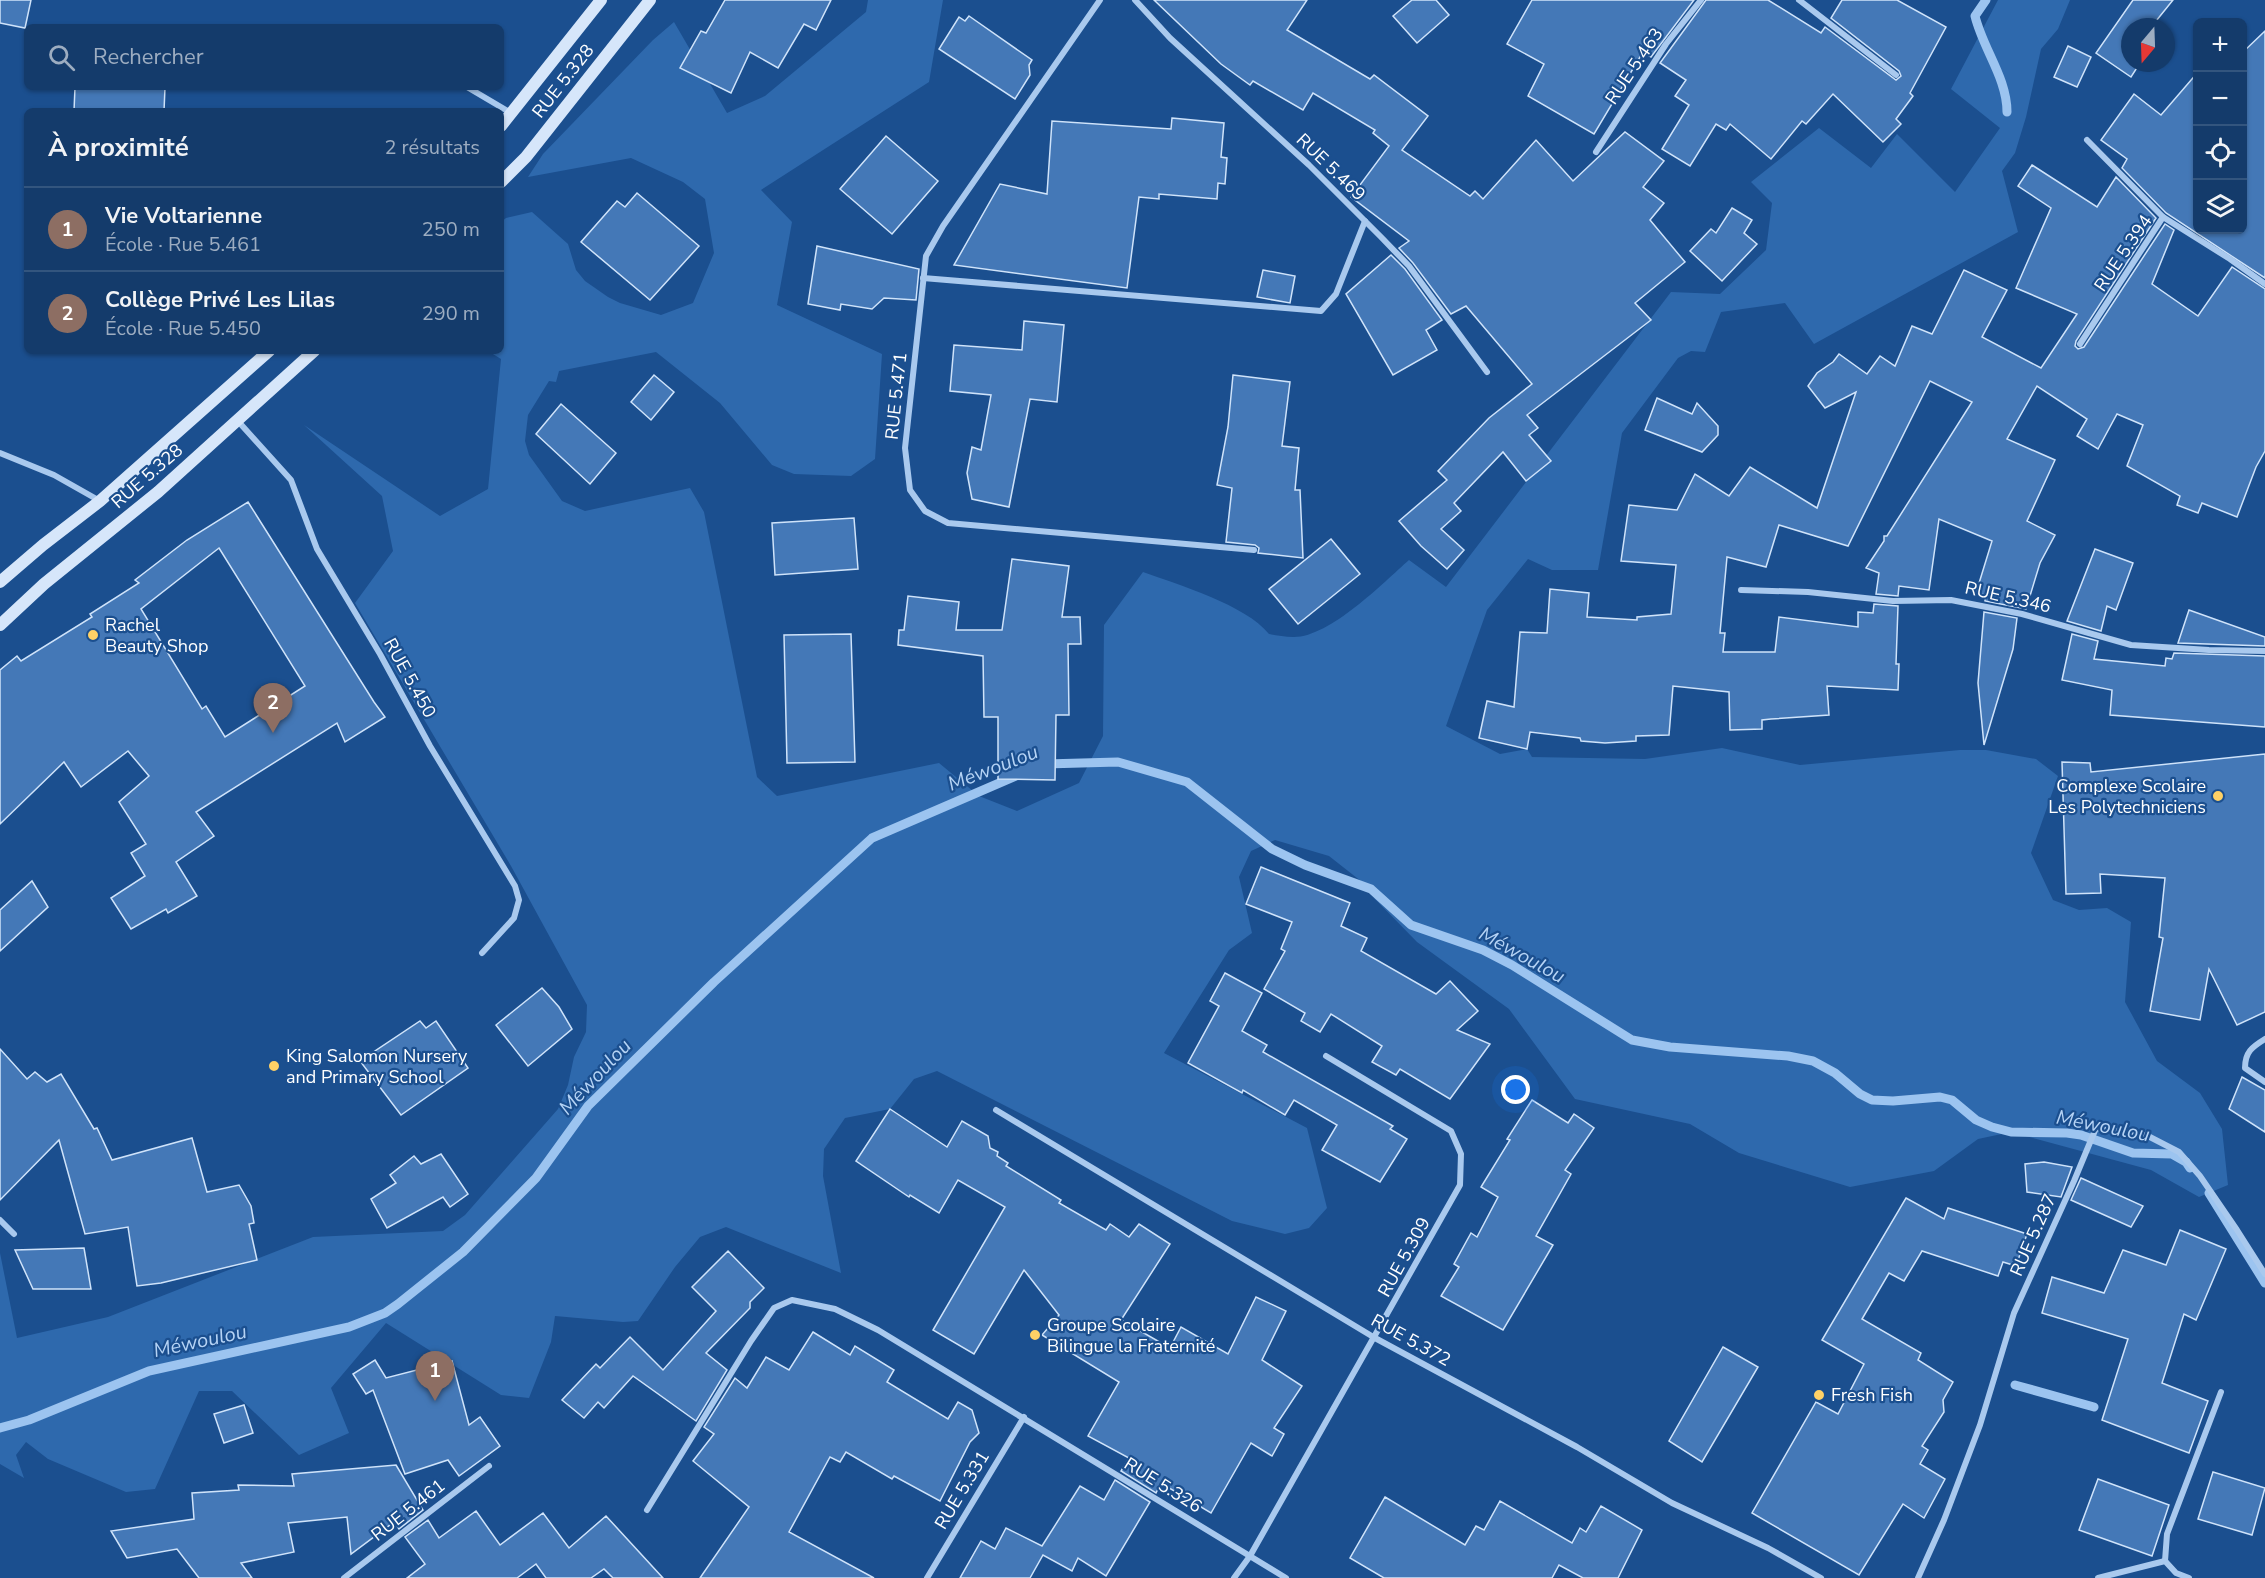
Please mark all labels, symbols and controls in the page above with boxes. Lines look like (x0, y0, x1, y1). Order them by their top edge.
north arrow (2121, 18, 2175, 72)
map controls (2193, 18, 2247, 234)
button: + (2193, 18, 2247, 72)
street label: RUE 5.463 (1600, 23, 1668, 109)
search box (24, 24, 504, 90)
street label: RUE 5.328 (527, 39, 599, 123)
icon: search (45, 41, 78, 74)
text: Rechercher (93, 42, 204, 72)
button: − (2193, 72, 2247, 126)
button: locate (2193, 126, 2247, 180)
street label: RUE 5.469 (1291, 128, 1371, 206)
text: À proximité (48, 130, 189, 165)
text: 2 résultats (384, 134, 480, 161)
button: layers (2193, 180, 2247, 234)
text: Vie Voltarienne (105, 201, 262, 231)
street label: RUE 5.394 (2089, 210, 2158, 296)
text: 1 (62, 216, 74, 243)
text: 250 m (422, 216, 480, 243)
text: École · Rue 5.461 (105, 231, 261, 258)
text: Collège Privé Les Lilas (105, 285, 335, 315)
text: 2 (62, 300, 74, 327)
text: 290 m (422, 300, 480, 327)
text: École · Rue 5.450 (105, 315, 261, 342)
street label: RUE 5.471 (879, 351, 913, 441)
street label: RUE 5.328 (106, 438, 188, 514)
street label: RUE 5.346 (1963, 575, 2053, 619)
place label: Rachel Beauty Shop (105, 613, 208, 658)
marker: Rachel Beauty Shop (86, 628, 100, 642)
street label: RUE 5.450 (378, 634, 442, 722)
pin: 2 (254, 684, 292, 733)
water label: Méwoulou (944, 738, 1042, 798)
place label: Complexe Scolaire Les Polytechniciens (2048, 774, 2206, 819)
marker: Complexe Scolaire Les Polytechniciens (2211, 789, 2225, 803)
water label: Méwoulou (1474, 920, 1570, 990)
water label: Méwoulou (553, 1033, 637, 1121)
place label: King Salomon Nursery and Primary School (286, 1044, 468, 1089)
marker: King Salomon Nursery and Primary School (267, 1059, 281, 1073)
your location (1501, 1075, 1530, 1104)
water label: Méwoulou (2054, 1104, 2152, 1148)
street label: RUE 5.287 (2004, 1190, 2062, 1280)
street label: RUE 5.309 (1372, 1213, 1436, 1301)
street label: RUE 5.372 (1367, 1308, 1455, 1372)
place label: Groupe Scolaire Bilingue la Fraternité (1047, 1313, 1215, 1358)
water label: Méwoulou (151, 1318, 249, 1364)
marker: Groupe Scolaire Bilingue la Fraternité (1028, 1328, 1042, 1342)
pin: 1 (416, 1352, 454, 1401)
place label: Fresh Fish (1831, 1383, 1913, 1407)
marker: Fresh Fish (1812, 1388, 1826, 1402)
street label: RUE 5.331 (929, 1446, 995, 1534)
street label: RUE 5.326 (1120, 1452, 1206, 1518)
street label: RUE 5.461 (366, 1474, 450, 1546)

